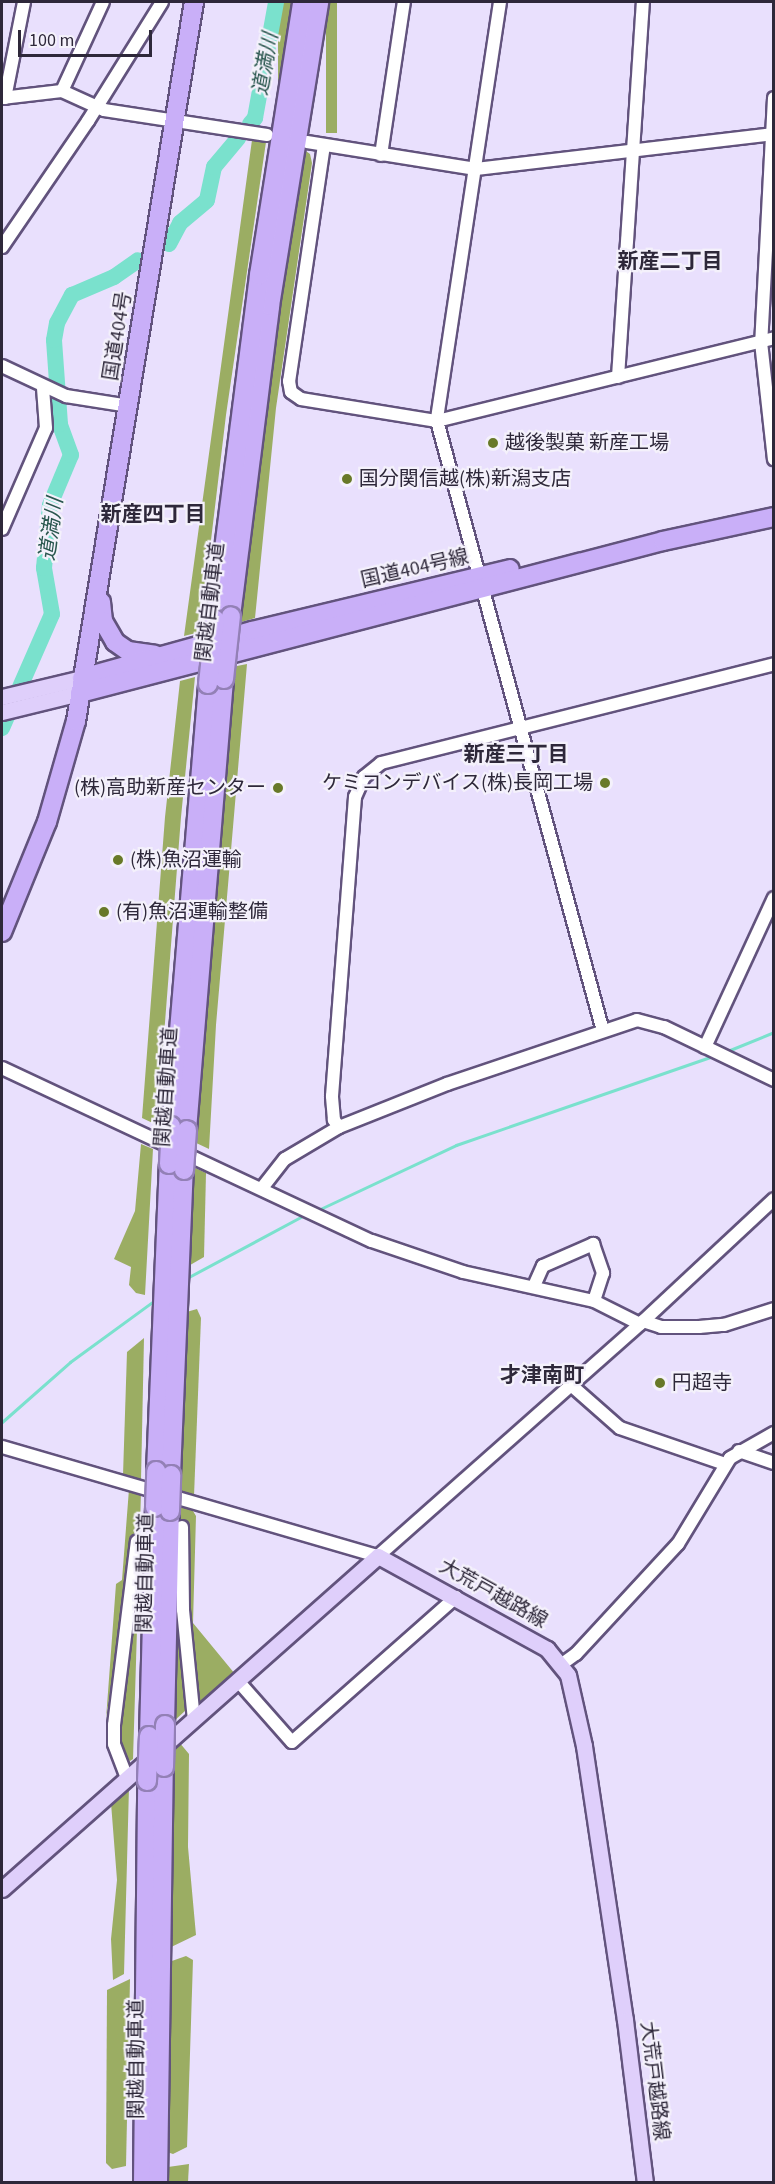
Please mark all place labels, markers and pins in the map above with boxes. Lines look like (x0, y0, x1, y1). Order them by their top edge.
place label: 越後製菓 新産工場 (505, 431, 669, 455)
marker: 越後製菓 新産工場 (486, 436, 500, 450)
place label: 国分関信越(株)新潟支店 (359, 467, 571, 491)
marker: 国分関信越(株)新潟支店 (340, 472, 354, 486)
place label: ケミコンデバイス(株)長岡工場 (321, 771, 593, 795)
place label: (株)高助新産センター (74, 776, 266, 800)
marker: ケミコンデバイス(株)長岡工場 (598, 776, 612, 790)
marker: (株)高助新産センター (271, 781, 285, 795)
place label: (株)魚沼運輸 (130, 848, 242, 872)
marker: (株)魚沼運輸 (111, 853, 125, 867)
place label: (有)魚沼運輸整備 (116, 900, 268, 924)
marker: (有)魚沼運輸整備 (97, 905, 111, 919)
place label: 円超寺 (672, 1371, 732, 1395)
marker: 円超寺 (653, 1376, 667, 1390)

